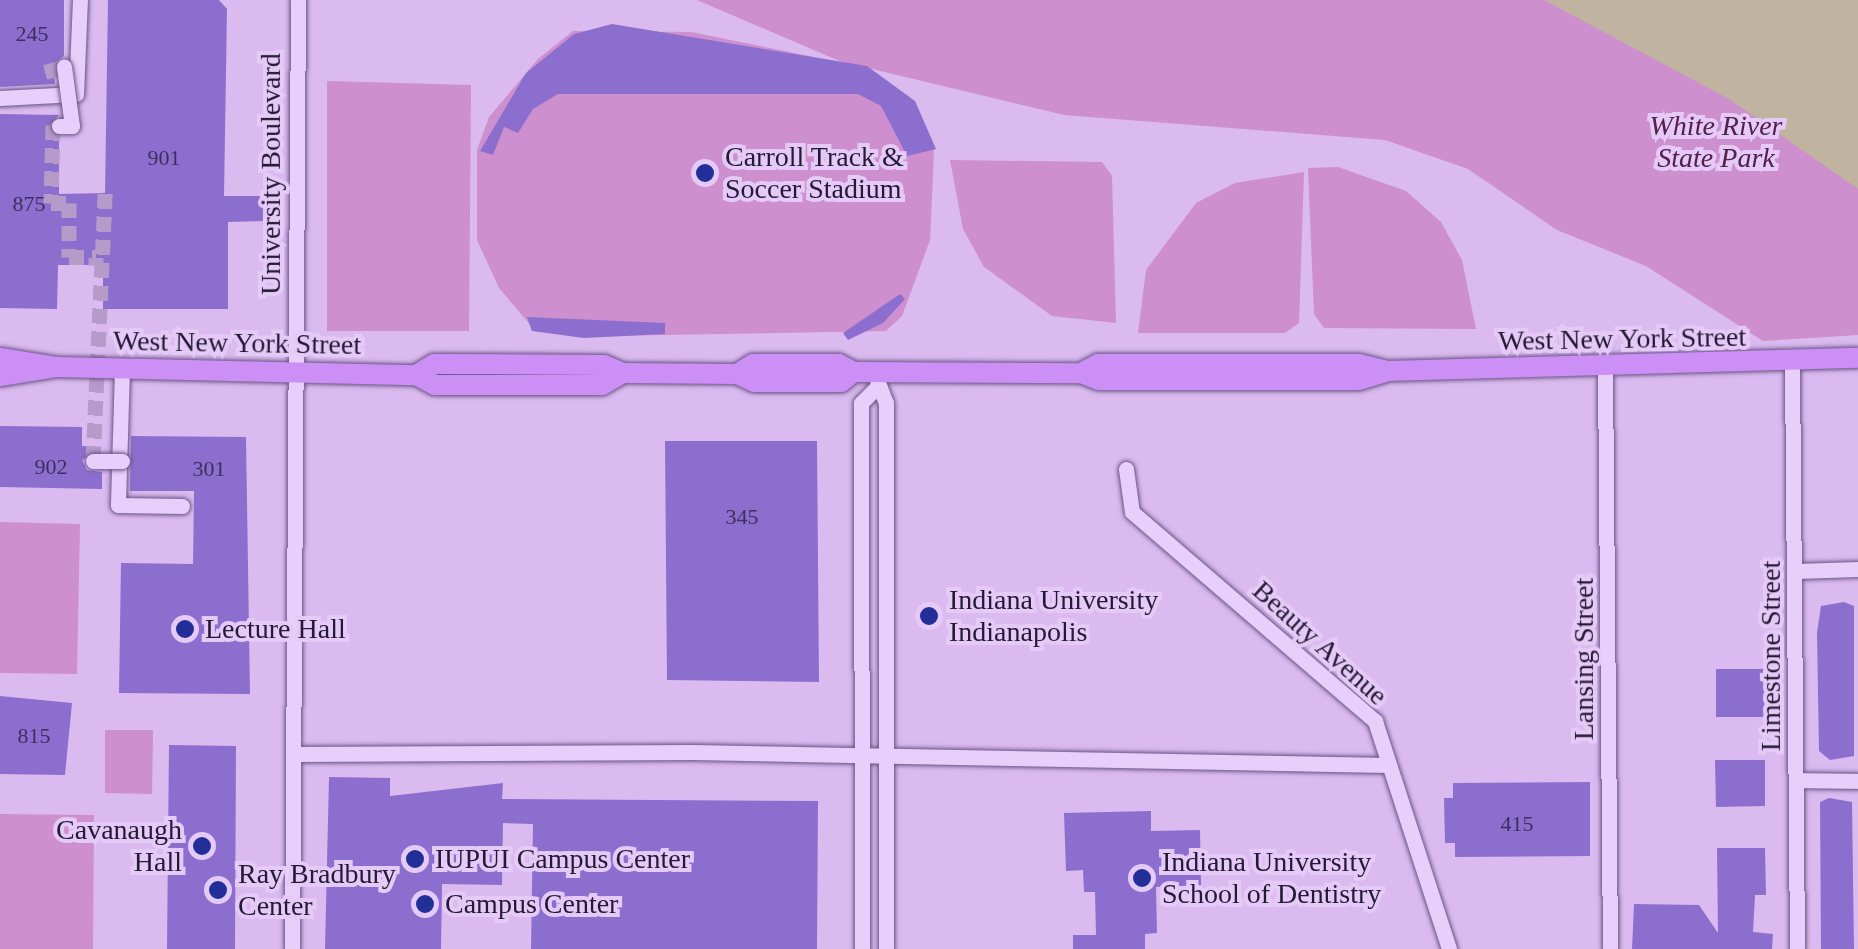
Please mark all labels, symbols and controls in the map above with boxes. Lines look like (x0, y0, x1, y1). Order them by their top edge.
house number: 245 (16, 21, 49, 47)
street label: University Boulevard (254, 53, 288, 295)
park label: White River State Park (1650, 109, 1782, 175)
place label: Carroll Track & Soccer Stadium (725, 140, 904, 206)
house number: 901 (147, 145, 180, 171)
marker: Carroll Track & Soccer Stadium (694, 162, 716, 184)
house number: 875 (12, 191, 46, 217)
street label: West New York Street (1497, 320, 1747, 358)
street label: West New York Street (112, 324, 362, 362)
house number: 902 (34, 454, 68, 480)
house number: 301 (192, 456, 225, 482)
house number: 345 (726, 504, 759, 530)
street label: Limestone Street (1754, 561, 1788, 751)
street label: Beauty Avenue (1245, 573, 1395, 713)
street label: Lansing Street (1567, 578, 1601, 740)
place label: Indiana University Indianapolis (949, 583, 1158, 649)
marker: Indiana University Indianapolis (918, 605, 940, 627)
place label: Lecture Hall (205, 612, 346, 646)
marker: Lecture Hall (174, 618, 196, 640)
house number: 815 (17, 723, 50, 749)
house number: 415 (1500, 811, 1534, 837)
place label: Cavanaugh Hall (56, 813, 182, 879)
marker: Cavanaugh Hall (191, 835, 213, 857)
place label: IUPUI Campus Center (435, 842, 690, 876)
place label: Indiana University School of Dentistry (1162, 845, 1381, 911)
marker: IUPUI Campus Center (404, 848, 426, 870)
place label: Ray Bradbury Center (238, 857, 396, 923)
marker: Indiana University School of Dentistry (1131, 867, 1153, 889)
marker: Ray Bradbury Center (207, 879, 229, 901)
place label: Campus Center (445, 887, 618, 921)
marker: Campus Center (414, 893, 436, 915)

